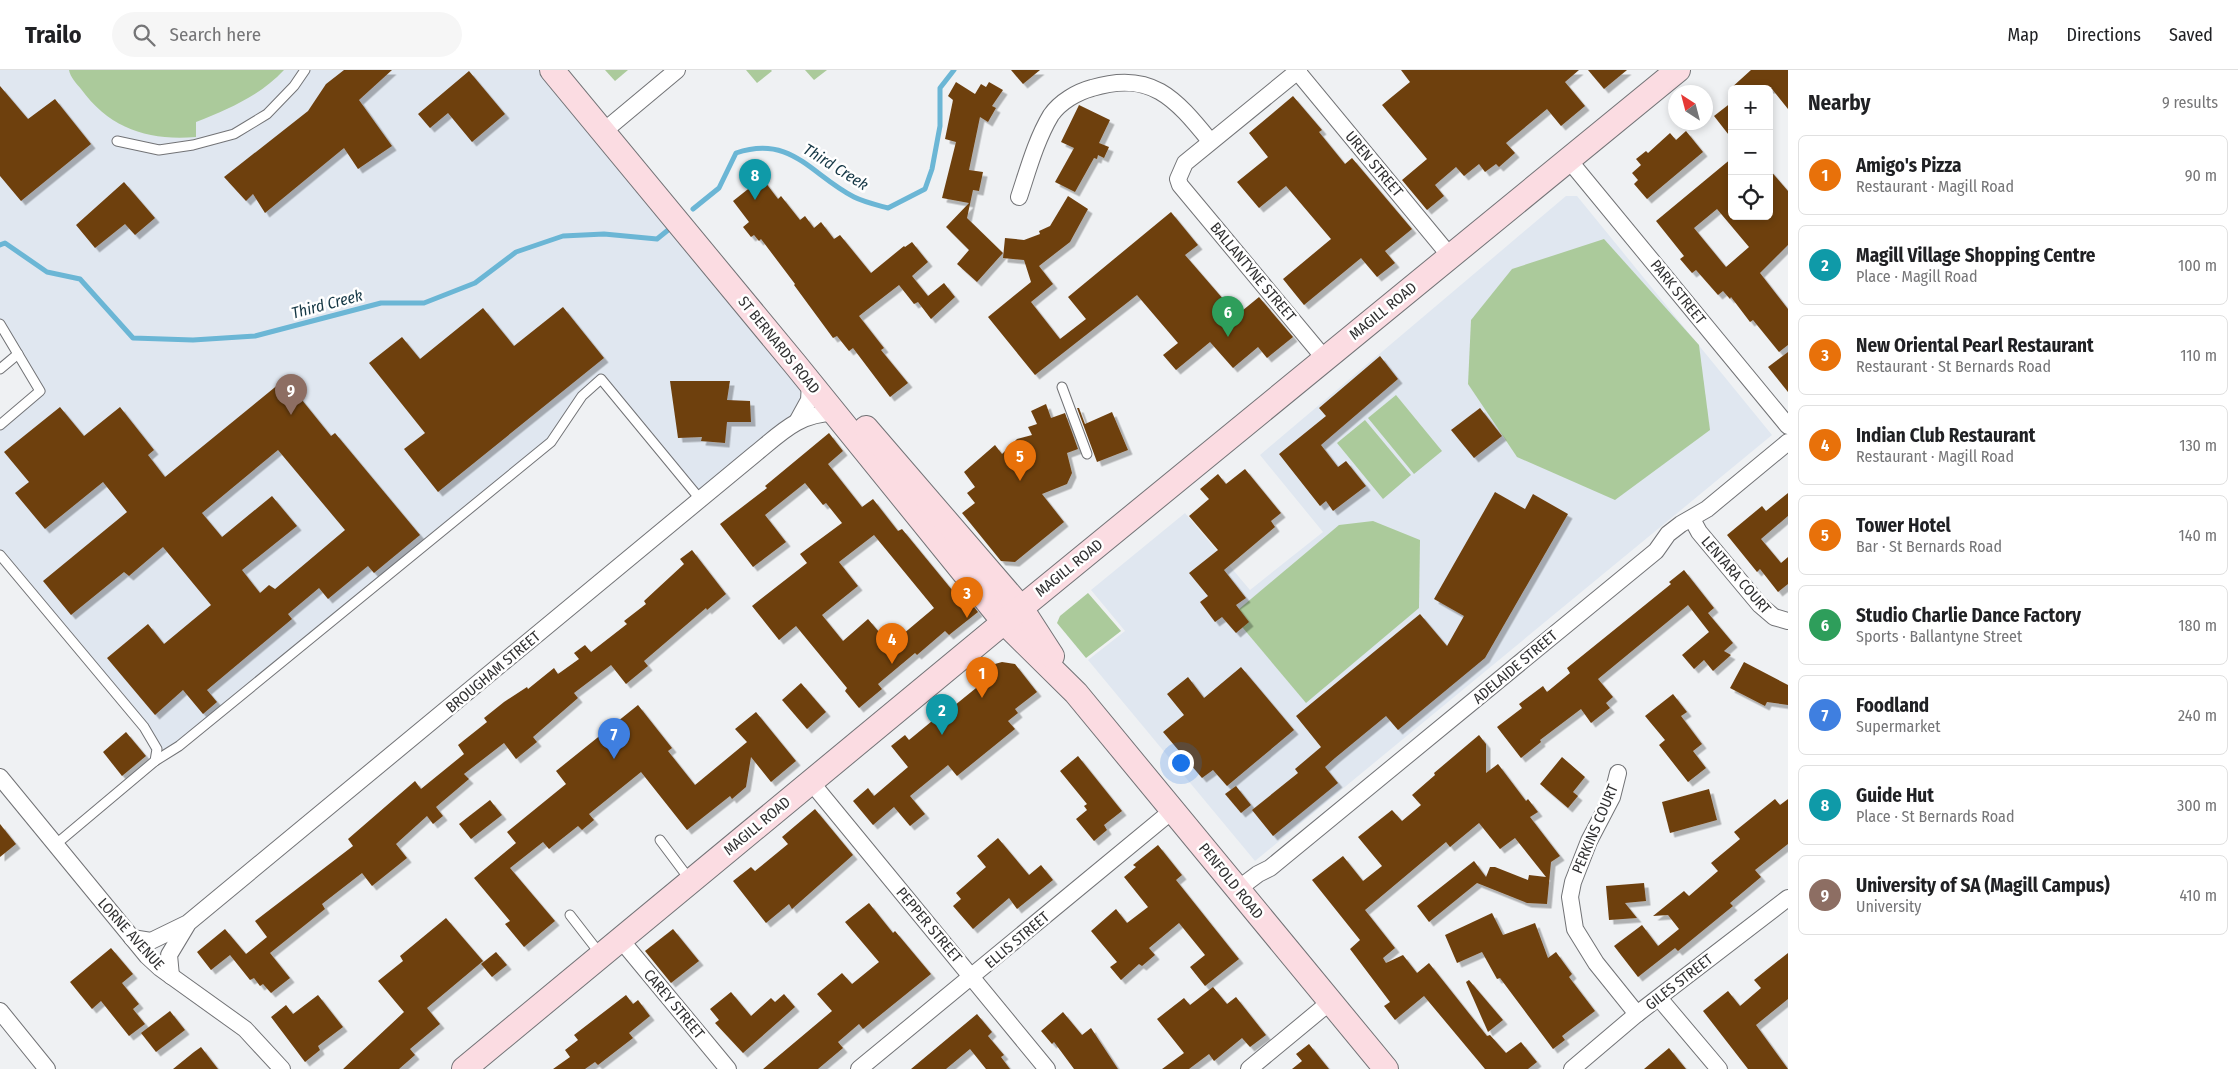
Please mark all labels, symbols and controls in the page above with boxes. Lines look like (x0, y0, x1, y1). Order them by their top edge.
search box (112, 12, 462, 57)
text: Trailo (25, 21, 82, 49)
icon: search (130, 21, 158, 49)
text: Search here (170, 23, 261, 46)
text: Map (2007, 24, 2039, 46)
text: Directions (2067, 24, 2141, 46)
text: Saved (2169, 24, 2213, 46)
north arrow (1668, 85, 1713, 130)
map controls (1728, 85, 1773, 220)
button: + (1728, 85, 1773, 130)
text: Nearby (1808, 90, 1870, 116)
text: 9 results (2162, 93, 2218, 112)
street label: UREN STREET (1341, 128, 1407, 200)
button: − (1728, 130, 1773, 175)
water label: Third Creek (800, 140, 872, 194)
text: Amigo's Pizza (1856, 154, 1961, 177)
pin: 8 (739, 159, 771, 200)
text: 1 (1822, 166, 1828, 185)
text: 90 m (2185, 166, 2217, 185)
button: locate (1728, 175, 1773, 220)
text: Restaurant · Magill Road (1856, 177, 2014, 196)
street label: BALLANTYNE STREET (1206, 219, 1300, 325)
text: Magill Village Shopping Centre (1856, 244, 2095, 267)
street label: PARK STREET (1647, 256, 1709, 328)
text: 2 (1821, 256, 1829, 275)
text: 100 m (2178, 256, 2217, 275)
text: Place · Magill Road (1856, 267, 1978, 286)
street label: MAGILL ROAD (1346, 278, 1420, 344)
water label: Third Creek (289, 285, 365, 323)
street label: ST BERNARDS ROAD (734, 293, 824, 397)
pin: 6 (1212, 296, 1244, 337)
text: New Oriental Pearl Restaurant (1856, 334, 2094, 357)
text: 3 (1821, 346, 1829, 365)
text: 110 m (2180, 346, 2217, 365)
text: Restaurant · St Bernards Road (1856, 357, 2051, 376)
pin: 9 (275, 374, 307, 415)
text: Indian Club Restaurant (1856, 424, 2035, 447)
text: 4 (1821, 436, 1829, 455)
text: 130 m (2179, 436, 2217, 455)
pin: 5 (1004, 440, 1036, 481)
text: Restaurant · Magill Road (1856, 447, 2014, 466)
text: Tower Hotel (1856, 514, 1951, 537)
text: 5 (1821, 526, 1829, 545)
text: 140 m (2179, 526, 2217, 545)
street label: LENTARA COURT (1697, 533, 1775, 617)
street label: MAGILL ROAD (1032, 535, 1106, 601)
text: Bar · St Bernards Road (1856, 537, 2002, 556)
pin: 3 (951, 577, 983, 618)
text: Studio Charlie Dance Factory (1856, 604, 2081, 627)
text: 6 (1821, 616, 1829, 635)
text: 180 m (2178, 616, 2217, 635)
pin: 4 (876, 623, 908, 664)
street label: ADELAIDE STREET (1469, 626, 1561, 708)
street label: BROUGHAM STREET (442, 627, 544, 717)
text: Sports · Ballantyne Street (1856, 627, 2022, 646)
pin: 1 (966, 657, 998, 698)
pin: 2 (926, 694, 958, 735)
text: Foodland (1856, 694, 1929, 717)
text: 7 (1822, 706, 1828, 725)
text: 240 m (2178, 706, 2217, 725)
text: Supermarket (1856, 717, 1940, 736)
pin: 7 (598, 718, 630, 759)
your location (1168, 750, 1194, 776)
street label: PERKINS COURT (1568, 782, 1622, 876)
text: Guide Hut (1856, 784, 1934, 807)
street label: MAGILL ROAD (720, 793, 794, 859)
text: 8 (1821, 796, 1829, 815)
text: 300 m (2177, 796, 2217, 815)
text: Place · St Bernards Road (1856, 807, 2014, 826)
street label: PENFOLD ROAD (1195, 839, 1267, 923)
text: University of SA (Magill Campus) (1856, 874, 2110, 897)
street label: PEPPER STREET (892, 884, 966, 966)
text: 9 (1821, 886, 1829, 905)
text: 410 m (2179, 886, 2217, 905)
street label: LORNE AVENUE (94, 894, 168, 974)
text: University (1856, 897, 1921, 916)
street label: ELLIS STREET (981, 908, 1053, 972)
street label: GILES STREET (1642, 950, 1716, 1014)
street label: CAREY STREET (640, 966, 708, 1042)

